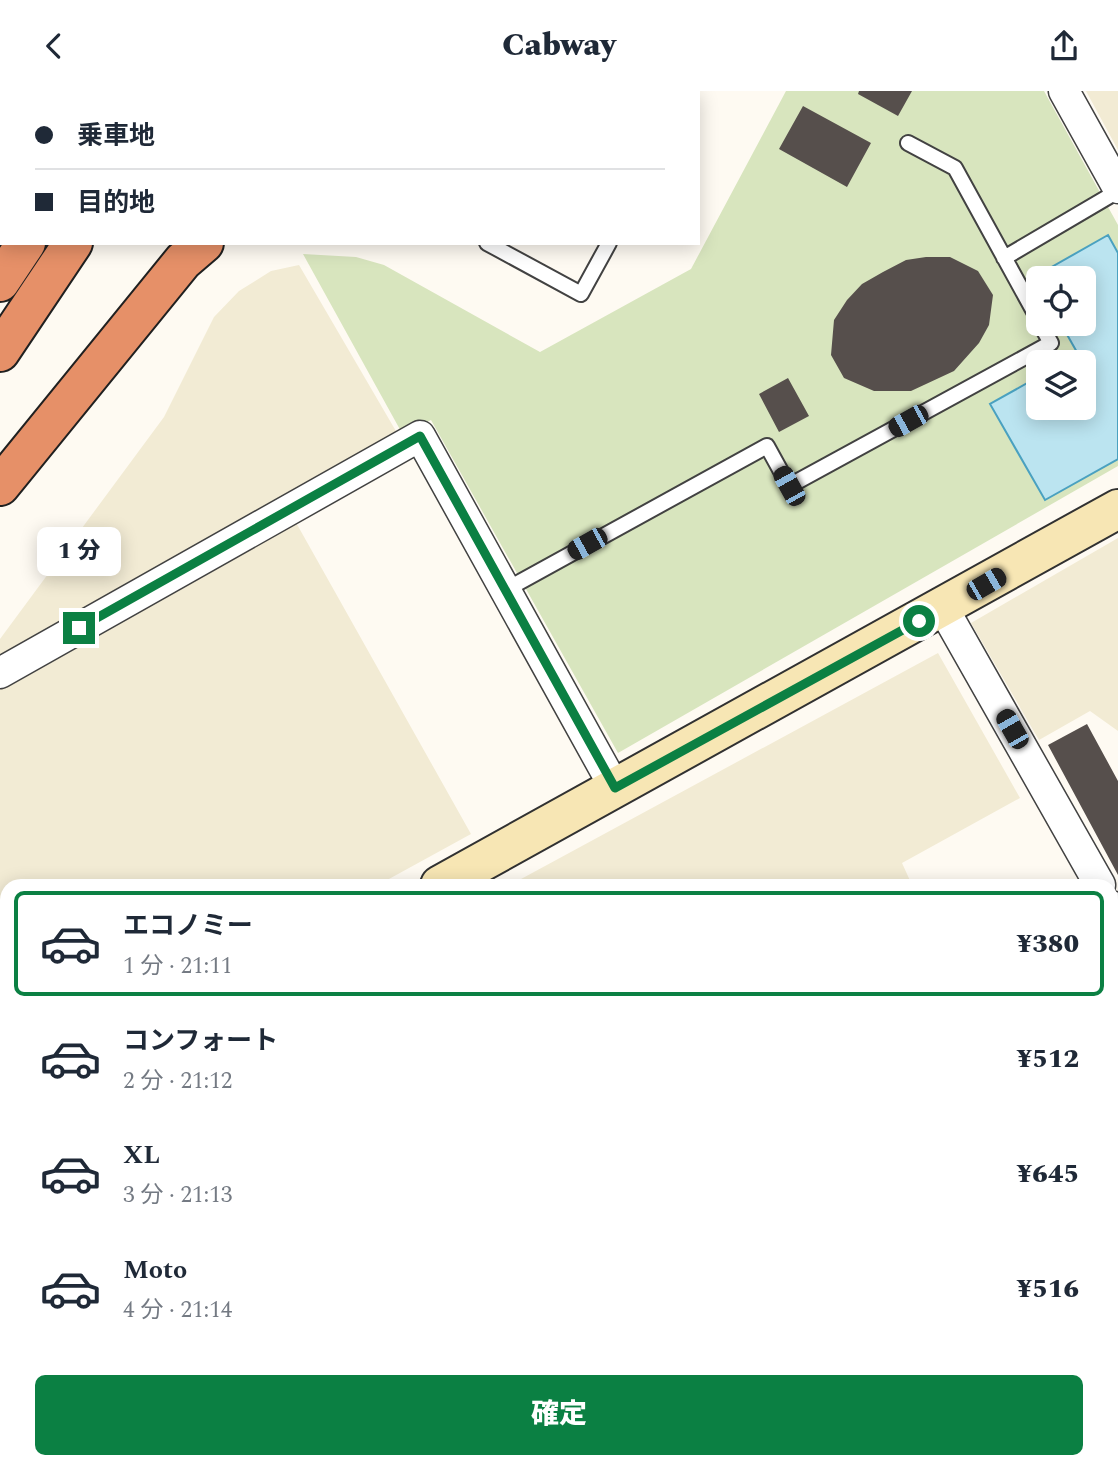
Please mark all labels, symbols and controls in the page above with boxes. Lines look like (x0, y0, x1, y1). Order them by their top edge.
text: Cabway (502, 21, 616, 70)
icon: back (35, 27, 73, 65)
icon: share (1045, 27, 1083, 65)
text: 乗車地 (77, 116, 155, 156)
text: 目的地 (77, 183, 155, 223)
map controls (1026, 266, 1096, 420)
button: locate (1026, 266, 1096, 336)
button: layers (1026, 350, 1096, 420)
car (885, 402, 932, 440)
car (770, 463, 809, 509)
car (564, 525, 611, 563)
callout: 1 分 (37, 526, 121, 575)
text: 1 分 (58, 534, 100, 569)
car (963, 564, 1010, 604)
route start (903, 605, 935, 637)
route end (63, 612, 95, 644)
car (993, 706, 1032, 752)
text: エコノミー (123, 906, 253, 946)
icon: car (39, 912, 102, 975)
text: ¥380 (1017, 924, 1079, 964)
text: 1 分 · 21:11 (123, 949, 232, 984)
text: コンフォート (123, 1021, 278, 1061)
icon: car (39, 1027, 102, 1090)
text: ¥512 (1017, 1039, 1079, 1079)
text: 2 分 · 21:12 (123, 1064, 232, 1099)
text: XL (123, 1135, 160, 1175)
icon: car (39, 1142, 102, 1205)
text: ¥645 (1017, 1154, 1079, 1194)
text: 3 分 · 21:13 (123, 1178, 232, 1213)
text: Moto (123, 1250, 187, 1290)
icon: car (39, 1257, 102, 1320)
text: ¥516 (1017, 1269, 1079, 1309)
text: 4 分 · 21:14 (123, 1293, 232, 1328)
button: 確定 (35, 1375, 1083, 1455)

